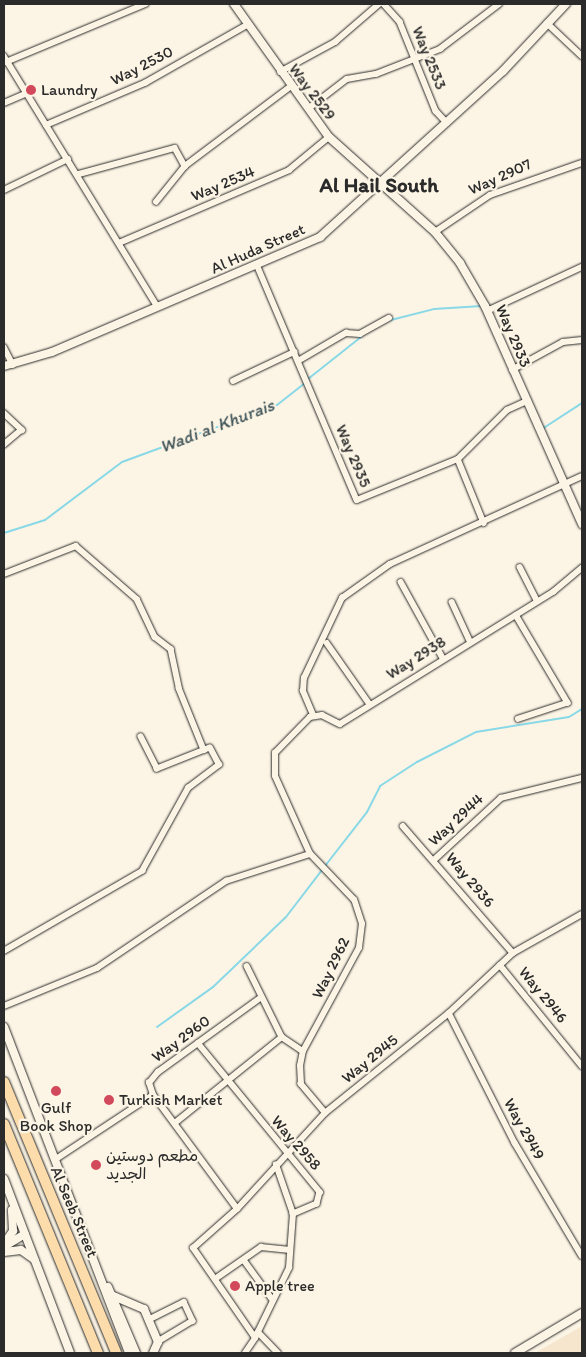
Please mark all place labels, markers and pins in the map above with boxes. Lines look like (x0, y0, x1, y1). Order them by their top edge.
place label: Laundry (41, 80, 98, 100)
marker: Laundry (25, 84, 37, 96)
marker: Gulf Book Shop (50, 1085, 62, 1097)
place label: Turkish Market (119, 1090, 223, 1110)
marker: Turkish Market (103, 1094, 115, 1106)
place label: Gulf Book Shop (20, 1098, 92, 1136)
place label: مطعم دوستين الجديد (106, 1146, 198, 1184)
marker: مطعم دوستين الجديد (90, 1159, 102, 1171)
place label: Apple tree (245, 1276, 315, 1296)
marker: Apple tree (229, 1280, 241, 1292)

